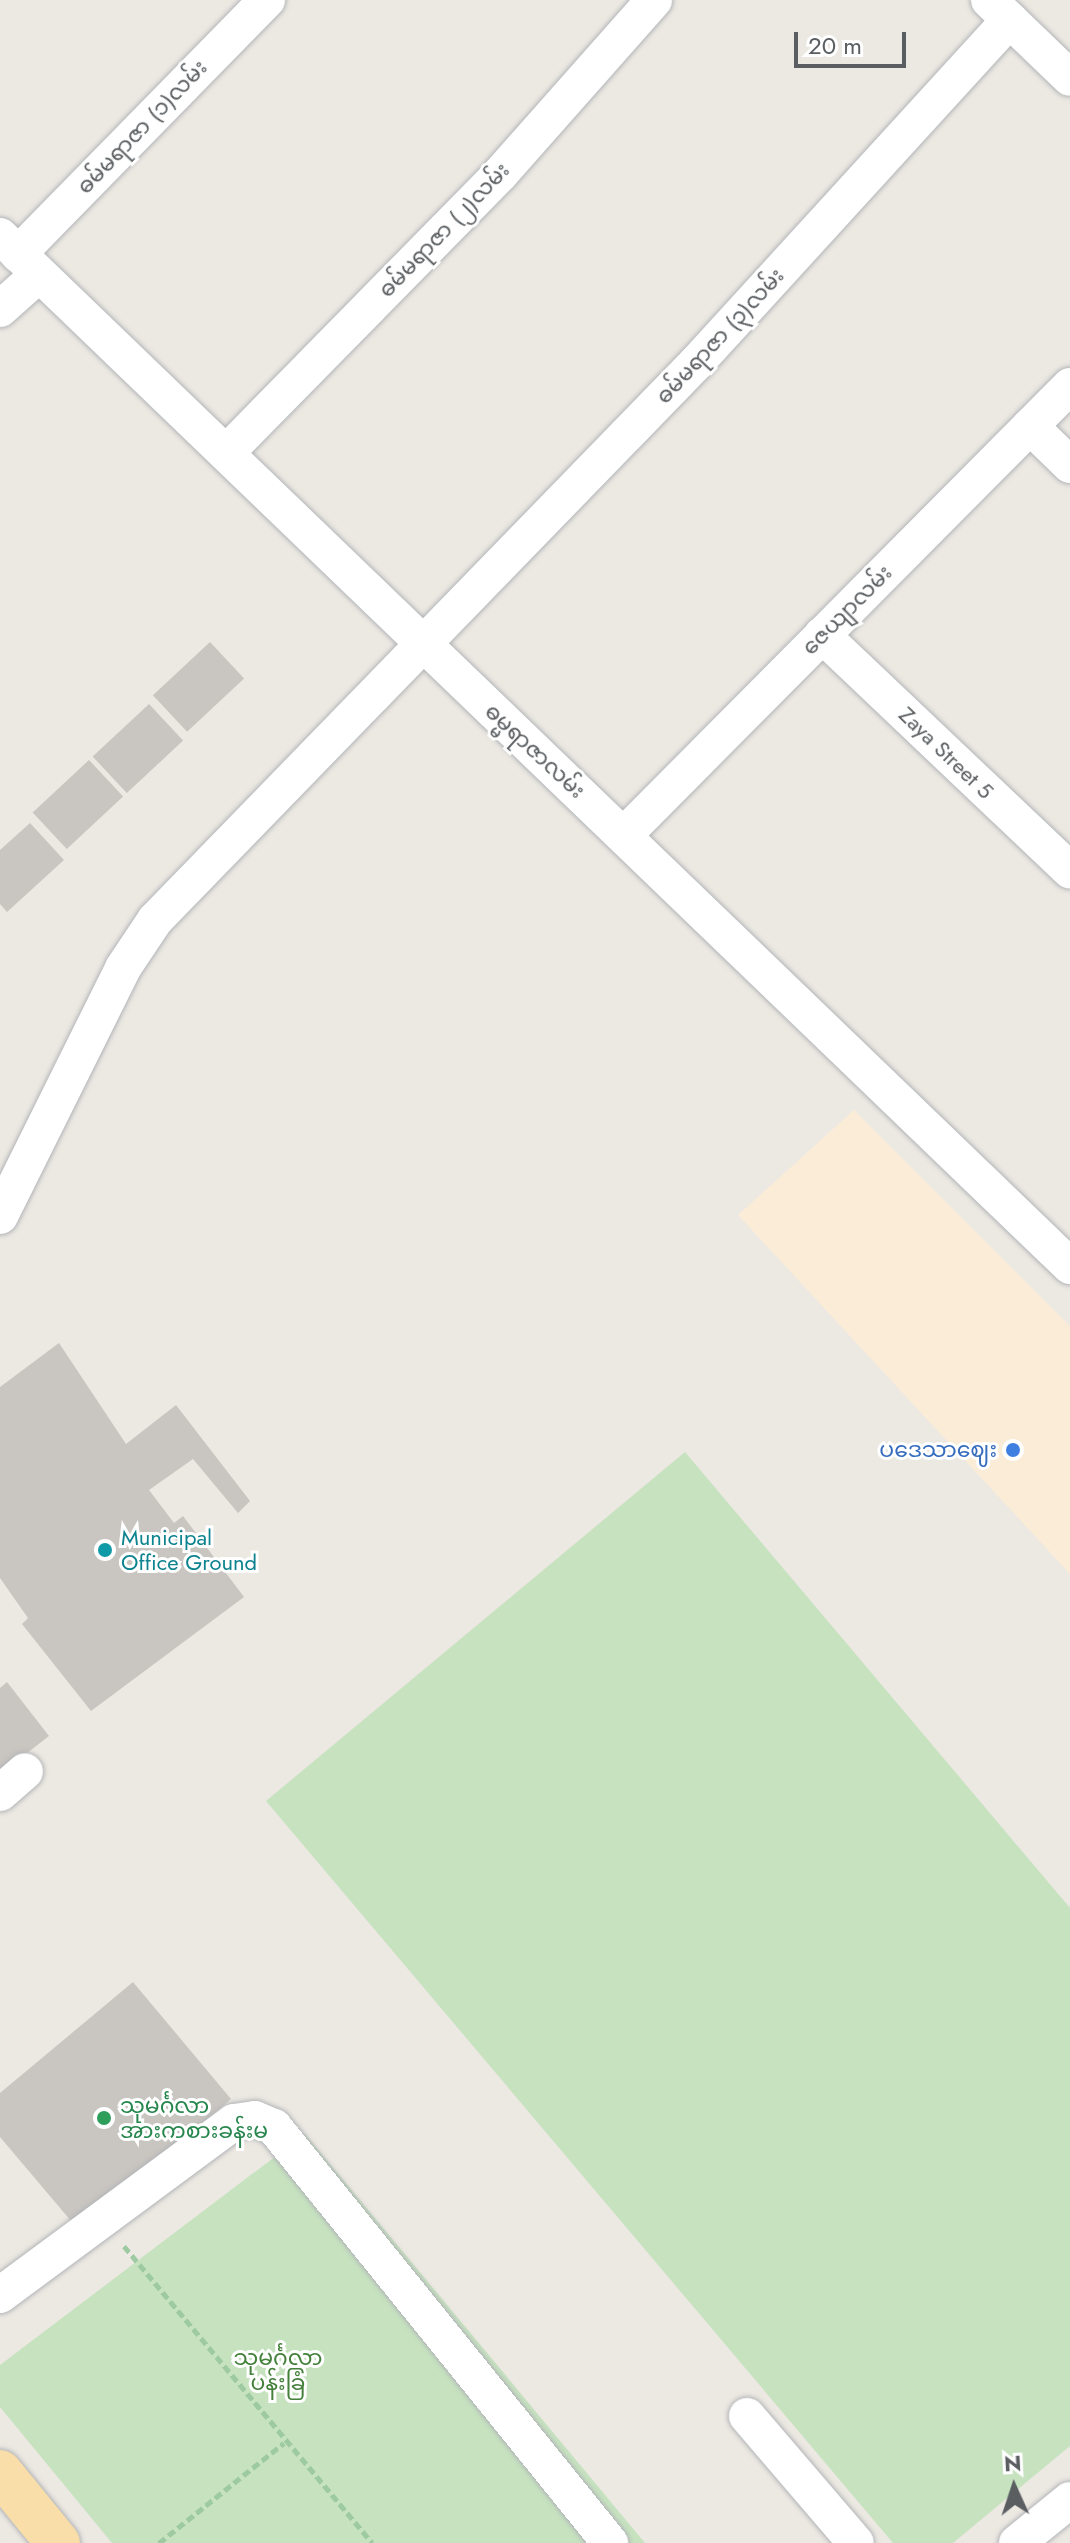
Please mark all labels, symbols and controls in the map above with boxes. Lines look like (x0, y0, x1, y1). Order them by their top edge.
scale bar (798, 16, 910, 66)
text: 20 m (808, 28, 862, 63)
street label: ဓမ်မရာဇာ (၁)လမ်း (71, 55, 213, 199)
street label: ဓမ်မရာဇာ (၂)လမ်း (373, 157, 515, 303)
street label: ဓမ်မရာဇာ (၃)လမ်း (650, 263, 790, 409)
street label: ဇေယျာလမ်း (797, 560, 897, 660)
street label: ဓမ္မရာဇာလမ်း (479, 698, 591, 804)
street label: Zaya Street 5 (893, 702, 999, 804)
place label: ပဒေသာဈေး (879, 1437, 997, 1463)
marker: ပဒေသာဈေး (1004, 1441, 1022, 1459)
place label: Municipal Office Ground (121, 1524, 257, 1576)
marker: Municipal Office Ground (96, 1541, 114, 1559)
place label: သုမင်္ဂလာ အားကစားခန်းမ (120, 2092, 268, 2144)
marker: သုမင်္ဂလာ အားကစားခန်းမ (95, 2109, 113, 2127)
park label: သုမင်္ဂလာ ပန်းခြံ (233, 2344, 323, 2396)
north arrow (974, 2447, 1054, 2527)
text: N (1003, 2447, 1022, 2479)

